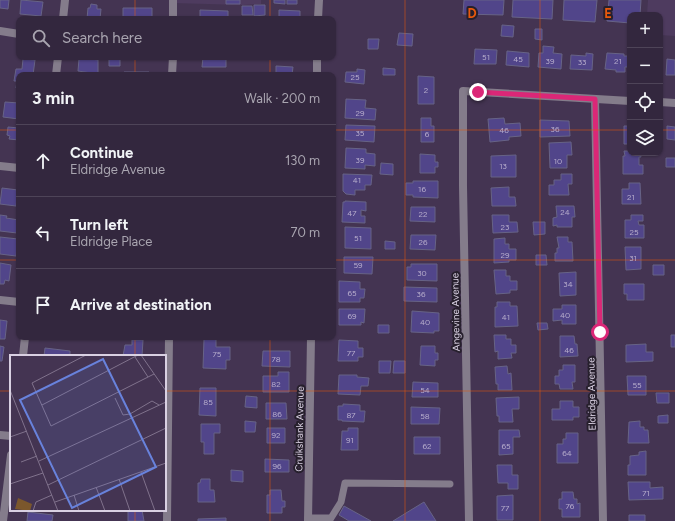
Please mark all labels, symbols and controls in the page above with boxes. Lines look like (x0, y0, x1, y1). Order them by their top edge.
text: D (467, 6, 477, 21)
text: E (604, 6, 612, 21)
map controls (627, 12, 663, 156)
button: + (627, 12, 663, 48)
search box (16, 16, 336, 60)
icon: search (30, 27, 52, 49)
text: Search here (62, 29, 142, 47)
button: − (627, 48, 663, 84)
house number: 51 (482, 52, 490, 62)
house number: 45 (513, 54, 523, 64)
house number: 39 (546, 56, 555, 66)
house number: 21 (614, 56, 622, 66)
house number: 33 (578, 57, 586, 67)
house number: 25 (350, 72, 360, 82)
route end (469, 83, 487, 101)
button: locate (627, 84, 663, 120)
house number: 2 (424, 85, 428, 95)
text: 3 min (32, 88, 74, 108)
text: Walk · 200 m (244, 91, 320, 106)
house number: 29 (356, 108, 365, 118)
button: layers (627, 120, 663, 156)
house number: 36 (551, 124, 560, 134)
house number: 46 (499, 125, 509, 135)
house number: 35 (356, 128, 365, 138)
house number: 6 (425, 129, 430, 139)
text: Continue (70, 144, 133, 162)
icon: ahead (32, 150, 54, 172)
text: 130 m (285, 153, 320, 168)
house number: 39 (356, 155, 365, 165)
house number: 10 (554, 156, 562, 166)
house number: 13 (499, 161, 507, 171)
text: Eldridge Avenue (70, 162, 165, 177)
house number: 41 (353, 175, 361, 185)
house number: 16 (418, 184, 426, 194)
house number: 21 (627, 192, 635, 202)
house number: 24 (560, 207, 570, 217)
house number: 47 (347, 208, 357, 218)
house number: 22 (419, 209, 427, 219)
text: Turn left (70, 216, 128, 234)
icon: left (32, 222, 54, 244)
house number: 23 (501, 222, 509, 232)
text: 70 m (290, 225, 320, 240)
house number: 25 (629, 227, 639, 237)
house number: 51 (354, 233, 362, 243)
text: Eldridge Place (70, 234, 152, 249)
house number: 26 (419, 237, 428, 247)
house number: 29 (501, 250, 510, 260)
house number: 31 (629, 253, 637, 263)
house number: 59 (353, 260, 363, 270)
house number: 30 (417, 268, 427, 278)
street label: Angevine Avenue (448, 272, 463, 351)
house number: 34 (563, 279, 573, 289)
house number: 65 (347, 288, 357, 298)
house number: 36 (417, 289, 426, 299)
icon: arrive (32, 294, 54, 316)
text: Arrive at destination (70, 296, 211, 314)
house number: 40 (560, 310, 570, 320)
house number: 69 (347, 311, 357, 321)
house number: 41 (502, 312, 510, 322)
house number: 40 (420, 317, 430, 327)
route start (591, 323, 609, 341)
house number: 46 (564, 345, 574, 355)
house number: 77 (347, 348, 356, 358)
house number: 75 (213, 349, 222, 359)
house number: 78 (271, 354, 281, 364)
inset map (10, 355, 166, 511)
street label: Eldridge Avenue (584, 357, 599, 431)
house number: 82 (271, 379, 281, 389)
house number: 55 (632, 380, 642, 390)
house number: 54 (420, 385, 430, 395)
street label: Cruikshank Avenue (292, 386, 307, 472)
house number: 85 (203, 397, 213, 407)
house number: 86 (272, 409, 282, 419)
house number: 87 (346, 410, 356, 420)
house number: 58 (420, 411, 430, 421)
house number: 92 (272, 430, 281, 440)
house number: 91 (346, 435, 354, 445)
house number: 62 (423, 441, 432, 451)
house number: 65 (501, 441, 511, 451)
house number: 64 (562, 448, 572, 458)
house number: 96 (272, 461, 282, 471)
house number: 71 (642, 488, 650, 498)
house number: 76 (566, 501, 575, 511)
house number: 77 (501, 503, 510, 513)

